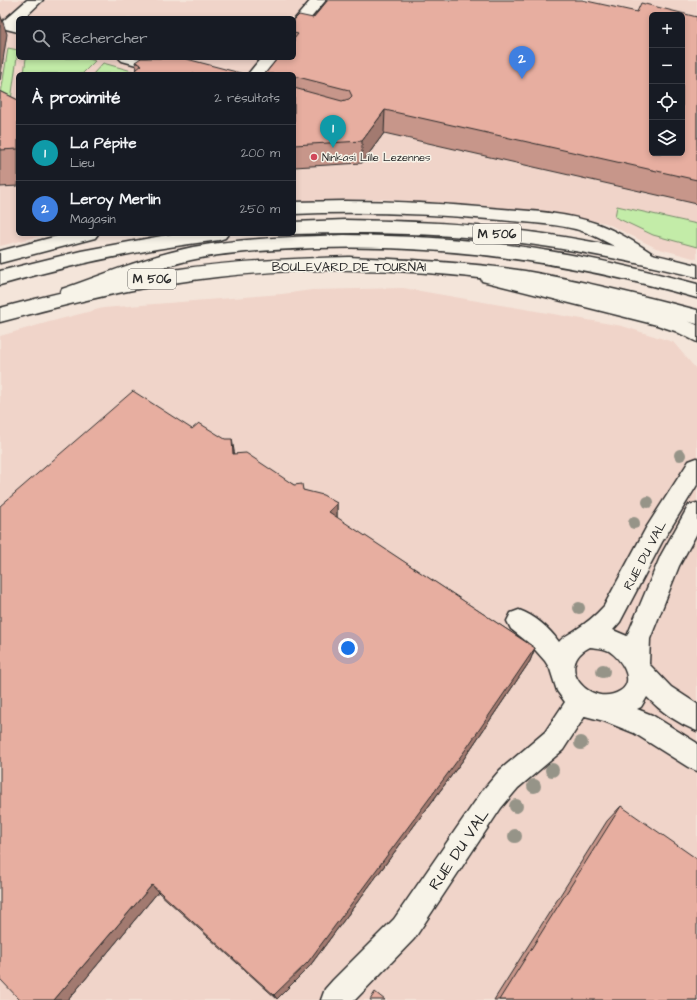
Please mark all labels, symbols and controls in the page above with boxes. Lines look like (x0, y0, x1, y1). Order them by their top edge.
map controls (649, 12, 685, 156)
button: + (649, 12, 685, 48)
search box (16, 16, 296, 60)
icon: search (30, 27, 52, 49)
text: Rechercher (62, 28, 147, 49)
pin: 2 (509, 46, 535, 79)
button: − (649, 48, 685, 84)
button: locate (649, 84, 685, 120)
text: À proximité (32, 86, 121, 110)
text: 2 résultats (214, 89, 280, 107)
pin: 1 (320, 115, 346, 148)
button: layers (649, 120, 685, 156)
text: La Pépite (70, 133, 137, 154)
text: 1 (44, 144, 46, 162)
text: 200 m (241, 144, 280, 162)
place label: Ninkasi Lille Lezennes (322, 150, 431, 165)
marker: Ninkasi Lille Lezennes (309, 152, 319, 162)
text: Lieu (70, 154, 95, 172)
text: Leroy Merlin (70, 189, 160, 210)
text: 2 (41, 200, 49, 218)
text: 250 m (240, 200, 280, 218)
text: Magasin (70, 210, 116, 228)
road number: M 506 (473, 224, 521, 244)
street label: BOULEVARD DE TOURNAI (272, 258, 426, 276)
road number: M 506 (128, 269, 176, 289)
street label: RUE DU VAL (619, 518, 671, 593)
your location (338, 638, 358, 658)
street label: RUE DU VAL (424, 805, 494, 894)

